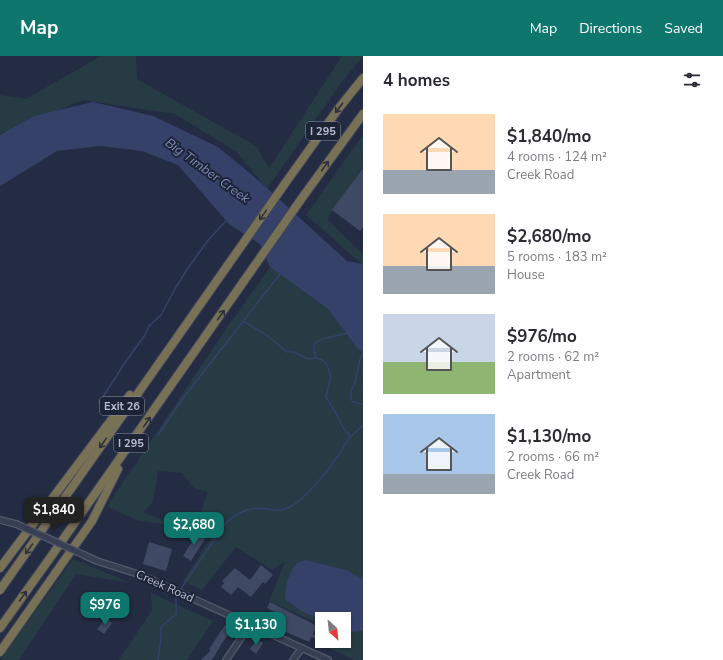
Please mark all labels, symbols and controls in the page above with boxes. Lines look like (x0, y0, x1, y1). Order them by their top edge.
text: Map (20, 15, 58, 41)
text: Map (530, 19, 557, 38)
text: Directions (579, 19, 642, 38)
text: Saved (664, 19, 703, 38)
text: 4 homes (383, 69, 450, 92)
icon: filters (681, 69, 703, 91)
one-way arrow (335, 103, 343, 114)
road number: I 295 (306, 122, 340, 140)
text: $1,840/mo (507, 125, 591, 148)
icon: home (415, 130, 463, 178)
water label: Big Timber Creek (161, 134, 254, 208)
text: 4 rooms · 124 m² (507, 148, 607, 166)
one-way arrow (321, 161, 329, 172)
text: Creek Road (507, 166, 574, 184)
one-way arrow (259, 209, 267, 220)
text: $2,680/mo (507, 225, 591, 248)
icon: home (415, 230, 463, 278)
text: 5 rooms · 183 m² (507, 248, 607, 266)
text: House (507, 266, 545, 284)
one-way arrow (217, 310, 225, 321)
text: $976/mo (507, 325, 577, 348)
icon: home (415, 330, 463, 378)
text: 2 rooms · 62 m² (507, 348, 599, 366)
text: Apartment (507, 366, 570, 384)
road number: Exit 26 (100, 397, 144, 415)
one-way arrow (143, 416, 151, 427)
text: $1,130/mo (507, 425, 591, 448)
icon: home (415, 430, 463, 478)
road number: I 295 (114, 434, 148, 452)
one-way arrow (99, 437, 107, 448)
text: 2 rooms · 66 m² (507, 448, 599, 466)
text: Creek Road (507, 466, 574, 484)
pin: $1,840 (21, 497, 87, 531)
text: $1,840 (33, 501, 75, 519)
pin: $2,680 (161, 512, 227, 546)
text: $2,680 (173, 516, 215, 534)
one-way arrow (25, 543, 33, 554)
street label: Creek Road (133, 566, 197, 606)
one-way arrow (19, 591, 27, 602)
pin: $976 (81, 592, 129, 626)
text: $976 (89, 596, 121, 614)
pin: $1,130 (223, 612, 289, 646)
north arrow (315, 612, 351, 648)
map controls (315, 612, 351, 648)
text: $1,130 (235, 616, 277, 634)

